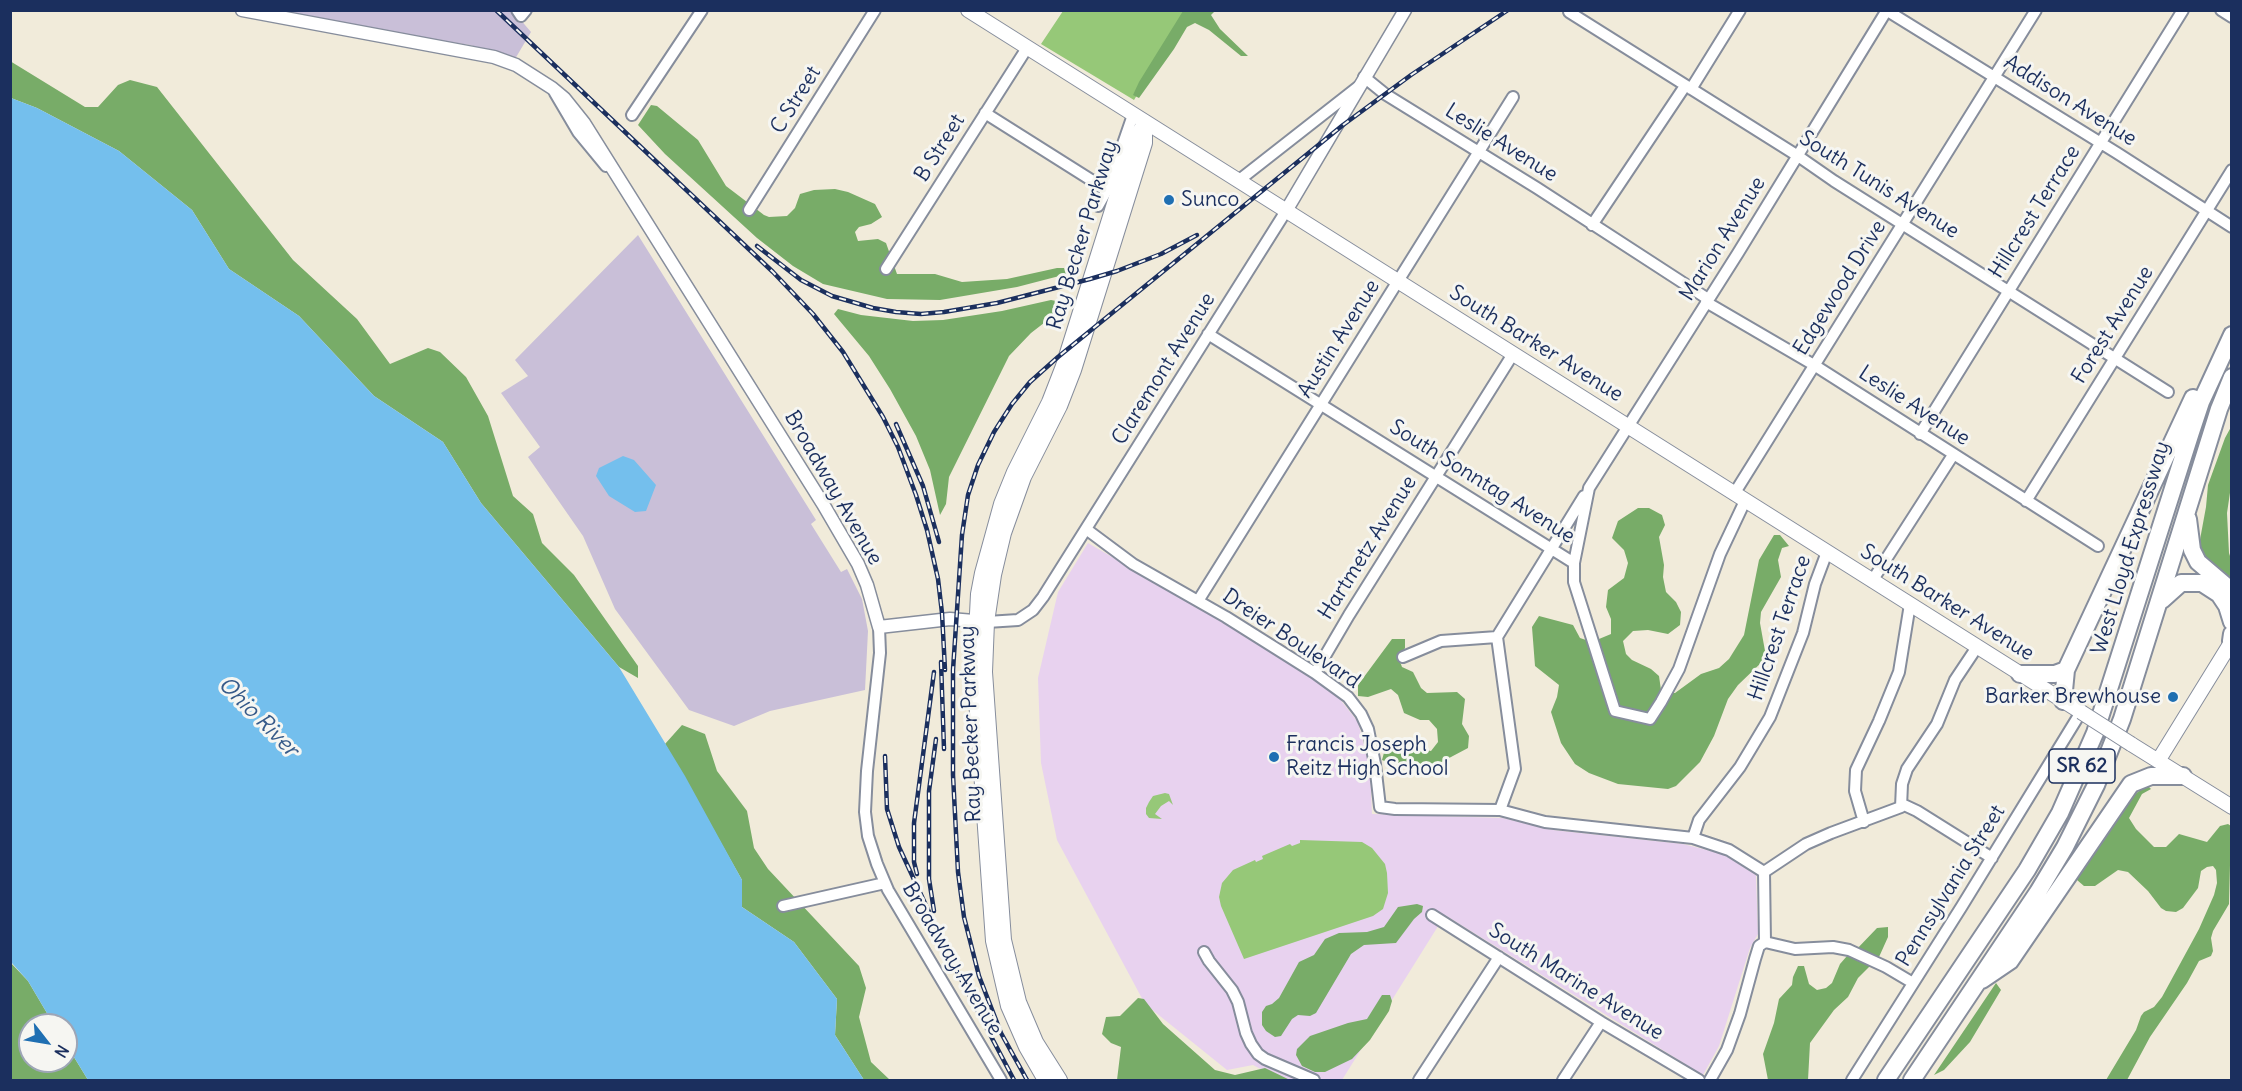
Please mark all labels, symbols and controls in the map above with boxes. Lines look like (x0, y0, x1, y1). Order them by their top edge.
street label: Addison Avenue (1999, 50, 2141, 152)
street label: C Street (765, 62, 827, 138)
street label: Leslie Avenue (1440, 98, 1562, 188)
street label: B Street (909, 110, 971, 186)
street label: South Tunis Avenue (1795, 126, 1963, 244)
street label: Ray Becker Parkway (1042, 137, 1124, 333)
street label: Hillcrest Terrace (1984, 141, 2086, 283)
street label: Marion Avenue (1675, 172, 1771, 306)
place label: Sunco (1181, 187, 1239, 213)
marker: Sunco (1162, 193, 1176, 207)
street label: Edgewood Drive (1788, 216, 1892, 360)
street label: Forest Avenue (2067, 261, 2159, 389)
street label: Austin Avenue (1293, 275, 1385, 403)
street label: South Barker Avenue (1444, 280, 1628, 408)
street label: Claremont Avenue (1107, 288, 1221, 450)
street label: Leslie Avenue (1854, 361, 1974, 451)
street label: Broadway Avenue (779, 406, 887, 570)
street label: South Sonntag Avenue (1385, 415, 1579, 549)
street label: West Lloyd Expressway (2087, 438, 2175, 658)
street label: Hartmetz Avenue (1314, 471, 1422, 625)
street label: South Barker Avenue (1855, 539, 2039, 667)
street label: Hillcrest Terrace (1743, 552, 1817, 704)
street label: Dreier Boulevard (1217, 584, 1365, 694)
street label: Ray Becker Parkway (955, 625, 987, 823)
water label: Ohio River (212, 671, 304, 763)
place label: Barker Brewhouse (1985, 684, 2161, 710)
marker: Barker Brewhouse (2166, 690, 2180, 704)
place label: Francis Joseph Reitz High School (1286, 732, 1448, 782)
road number: SR 62 (2049, 749, 2115, 783)
marker: Francis Joseph Reitz High School (1267, 750, 1281, 764)
street label: Pennsylvania Street (1891, 801, 2011, 971)
street label: Broadway Avenue (896, 878, 1008, 1040)
street label: South Marine Avenue (1484, 918, 1668, 1046)
north arrow (18, 1013, 78, 1073)
text: N (50, 1041, 73, 1061)

